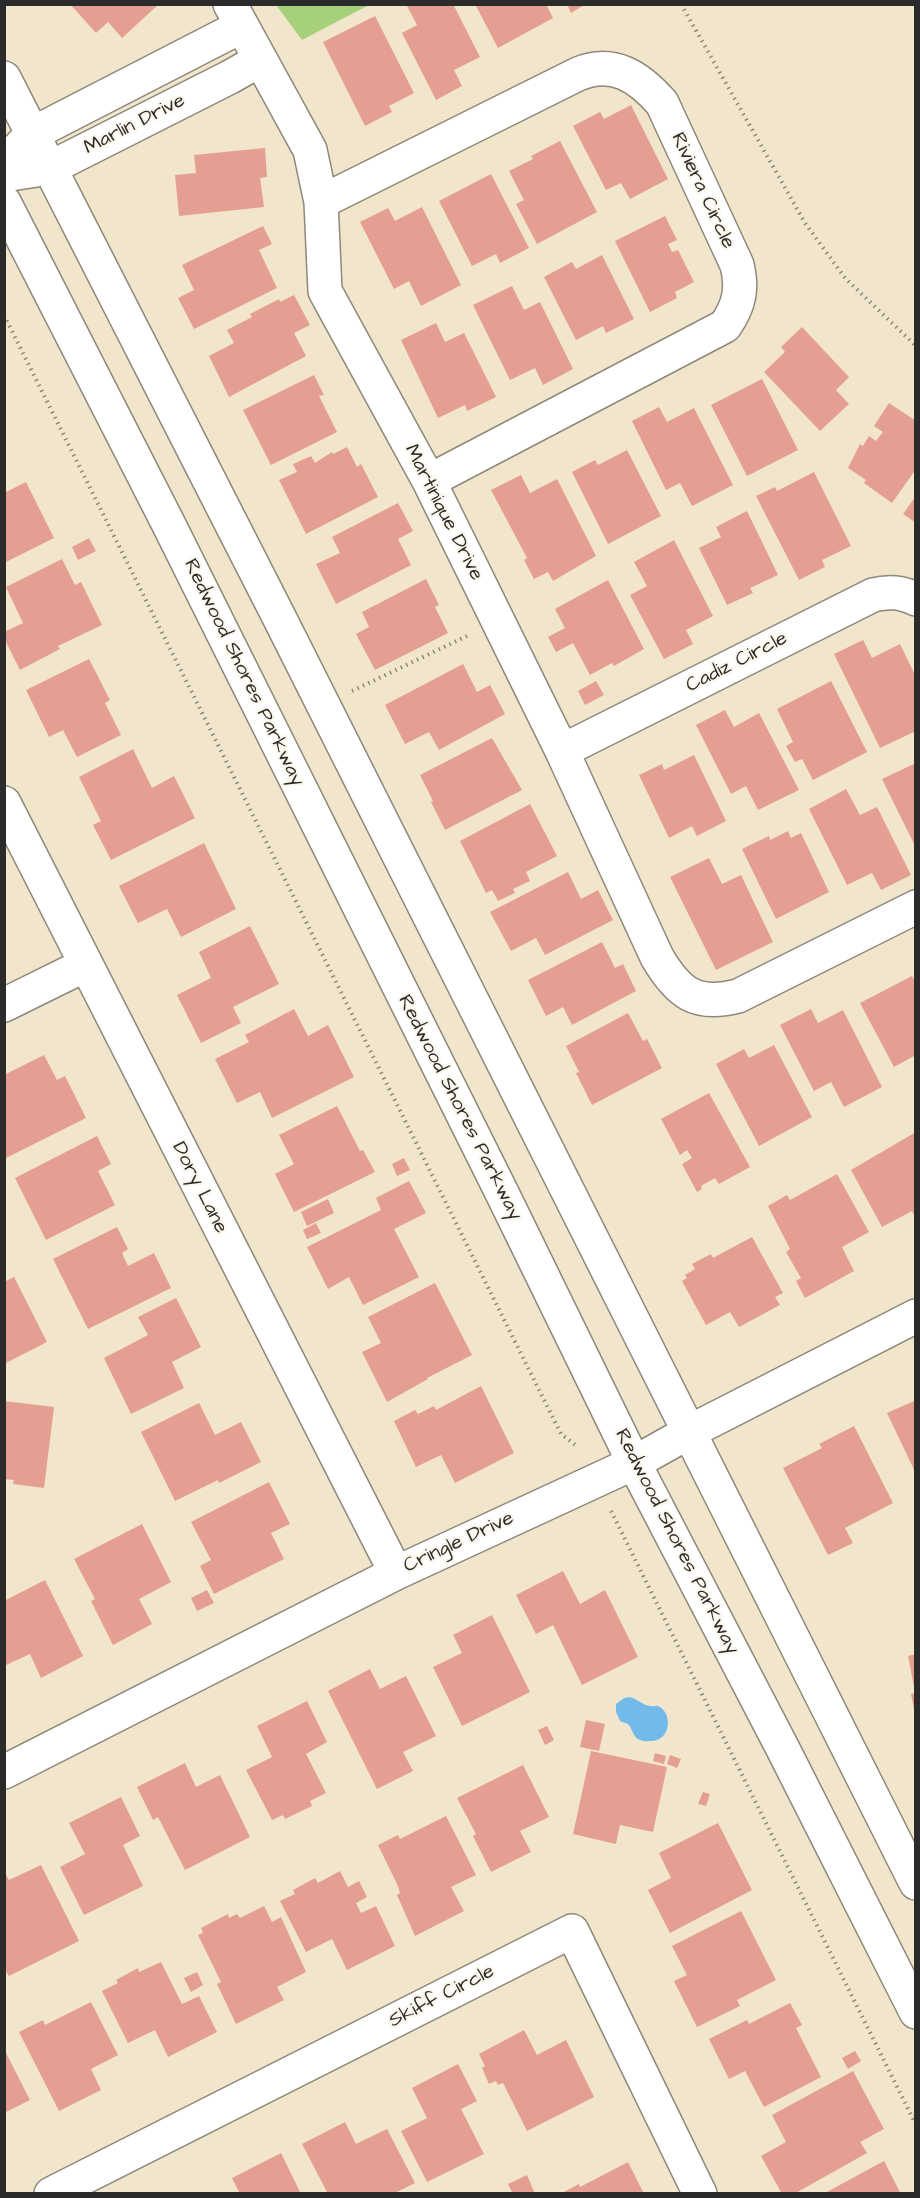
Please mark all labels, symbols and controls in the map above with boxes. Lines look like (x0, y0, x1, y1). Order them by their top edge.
street label: Marlin Drive (80, 89, 190, 161)
street label: Riviera Circle (665, 129, 739, 253)
street label: Martinique Drive (398, 441, 488, 585)
street label: Redwood Shores Parkway (177, 556, 309, 790)
street label: Cadiz Circle (682, 627, 792, 699)
street label: Redwood Shores Parkway (392, 991, 526, 1225)
street label: Dory Lane (166, 1138, 232, 1238)
street label: Redwood Shores Parkway (609, 1425, 743, 1659)
street label: Cringle Drive (400, 1507, 518, 1579)
street label: Skiff Circle (385, 1960, 499, 2034)

